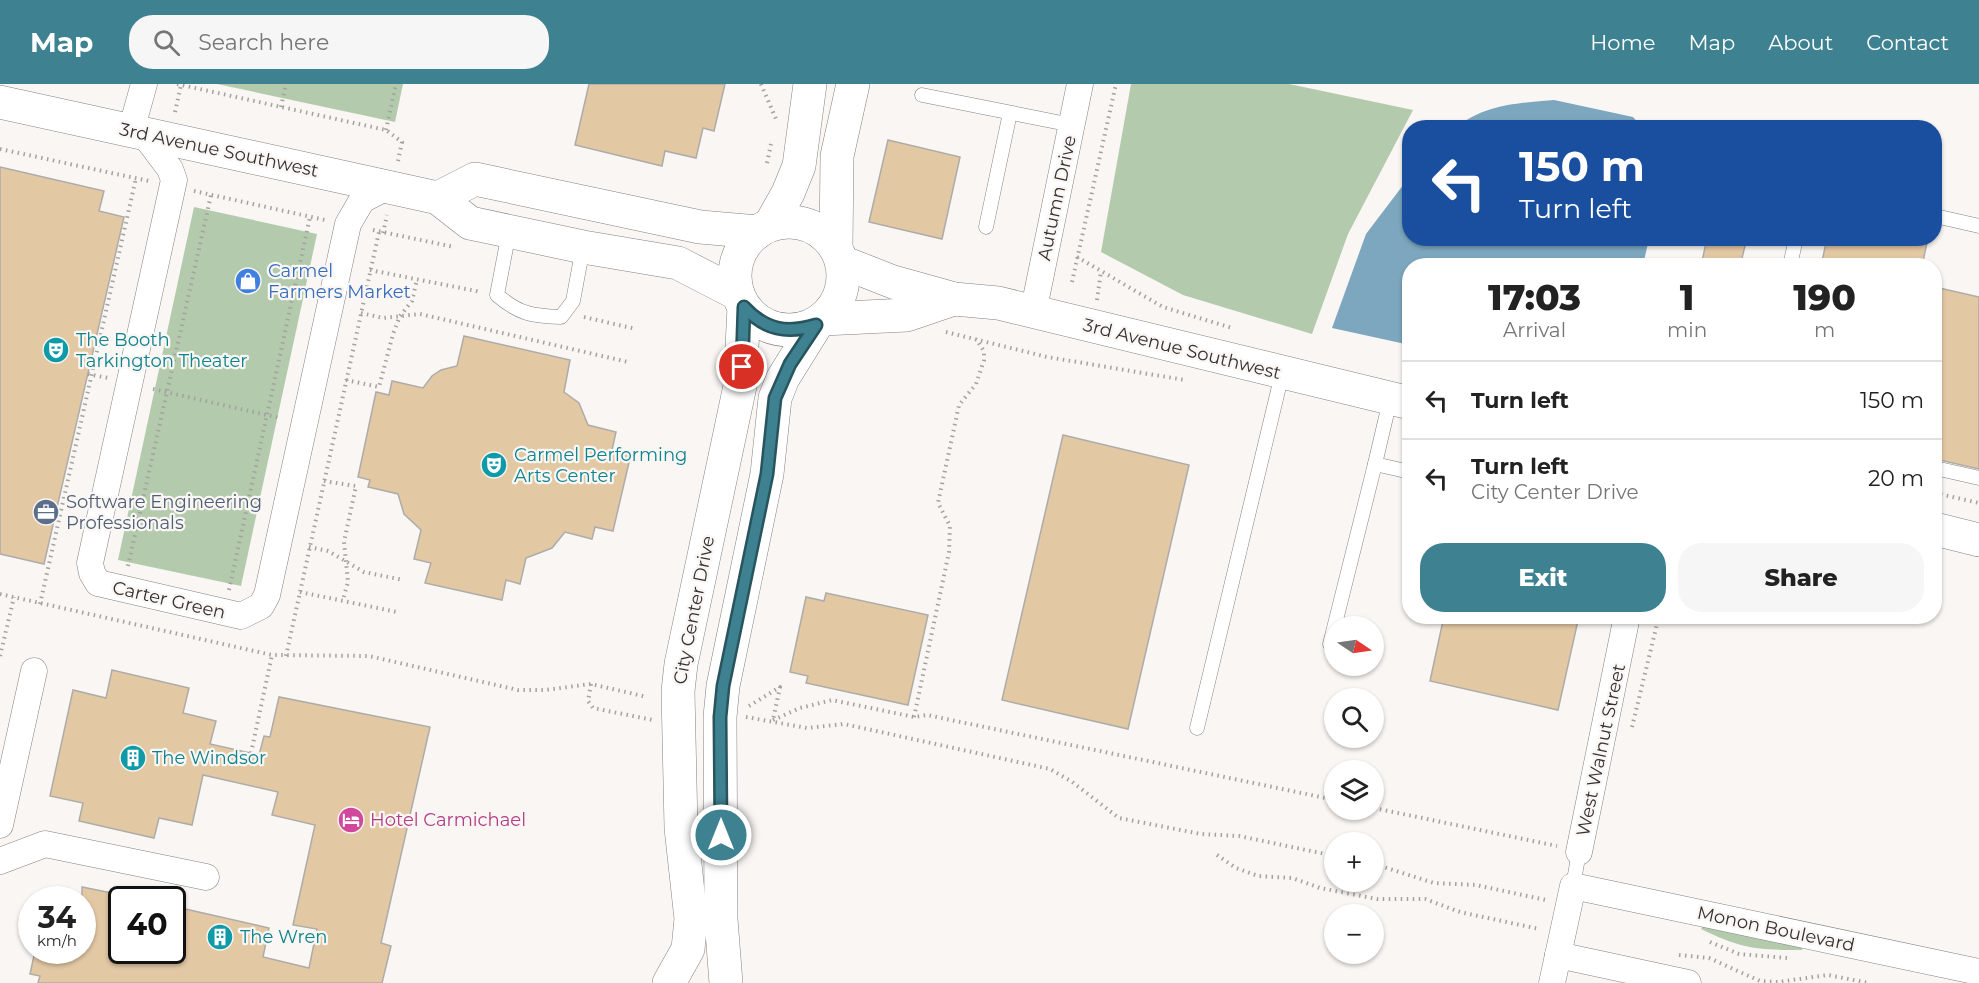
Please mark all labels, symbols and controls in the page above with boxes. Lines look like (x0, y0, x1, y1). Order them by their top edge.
search box (129, 15, 549, 69)
text: Map (30, 25, 93, 59)
icon: search (150, 26, 183, 59)
text: Search here (198, 29, 329, 56)
text: Home (1590, 30, 1655, 55)
text: Map (1688, 30, 1735, 55)
text: About (1768, 30, 1833, 55)
text: Contact (1866, 30, 1949, 55)
street label: 3rd Avenue Southwest (117, 118, 321, 182)
street label: Autumn Drive (1033, 133, 1081, 263)
text: 150 m (1519, 140, 1645, 192)
icon: left (1420, 144, 1498, 222)
text: Turn left (1519, 192, 1632, 225)
place label: Carmel Farmers Market (268, 260, 411, 303)
shop icon: Carmel Farmers Market (233, 266, 263, 296)
text: 17:03 (1488, 275, 1581, 319)
text: 1 (1680, 275, 1694, 319)
text: 190 (1793, 275, 1856, 319)
street label: 3rd Avenue Southwest (1081, 314, 1283, 384)
text: Arrival (1503, 318, 1566, 342)
text: min (1667, 318, 1707, 342)
text: m (1814, 318, 1835, 342)
place label: The Booth Tarkington Theater (76, 329, 248, 372)
theatre icon: The Booth Tarkington Theater (41, 335, 71, 365)
pin (716, 341, 767, 392)
icon: arrive (725, 350, 758, 383)
icon: left (1420, 384, 1453, 417)
text: Turn left (1471, 387, 1569, 414)
text: 150 m (1860, 387, 1924, 414)
place label: Carmel Performing Arts Center (514, 444, 687, 487)
theatre icon: Carmel Performing Arts Center (479, 450, 509, 480)
text: Turn left (1471, 453, 1569, 480)
icon: left (1420, 462, 1453, 495)
text: 20 m (1868, 465, 1924, 492)
text: City Center Drive (1471, 480, 1639, 504)
place label: Software Engineering Professionals (66, 491, 262, 534)
office icon: Software Engineering Professionals (31, 497, 61, 527)
street label: City Center Drive (669, 534, 719, 686)
button: Exit (1420, 543, 1666, 612)
button: Share (1678, 543, 1924, 612)
street label: Carter Green (110, 576, 228, 624)
north arrow (1324, 616, 1384, 676)
map controls (1324, 616, 1384, 964)
street label: West Walnut Street (1572, 662, 1630, 838)
button: search (1324, 688, 1384, 748)
building icon: The Windsor (118, 743, 148, 773)
place label: The Windsor (152, 747, 266, 769)
button: layers (1324, 760, 1384, 820)
position arrow (689, 803, 753, 867)
hotel icon: Hotel Carmichael (336, 805, 366, 835)
place label: Hotel Carmichael (370, 809, 526, 831)
button: + (1324, 832, 1384, 892)
speed limit sign: 40 (108, 886, 186, 964)
text: 34 (38, 899, 76, 936)
street label: Monon Boulevard (1695, 902, 1857, 956)
button: − (1324, 904, 1384, 964)
building icon: The Wren (205, 922, 235, 952)
place label: The Wren (240, 926, 327, 948)
text: km/h (37, 931, 77, 950)

